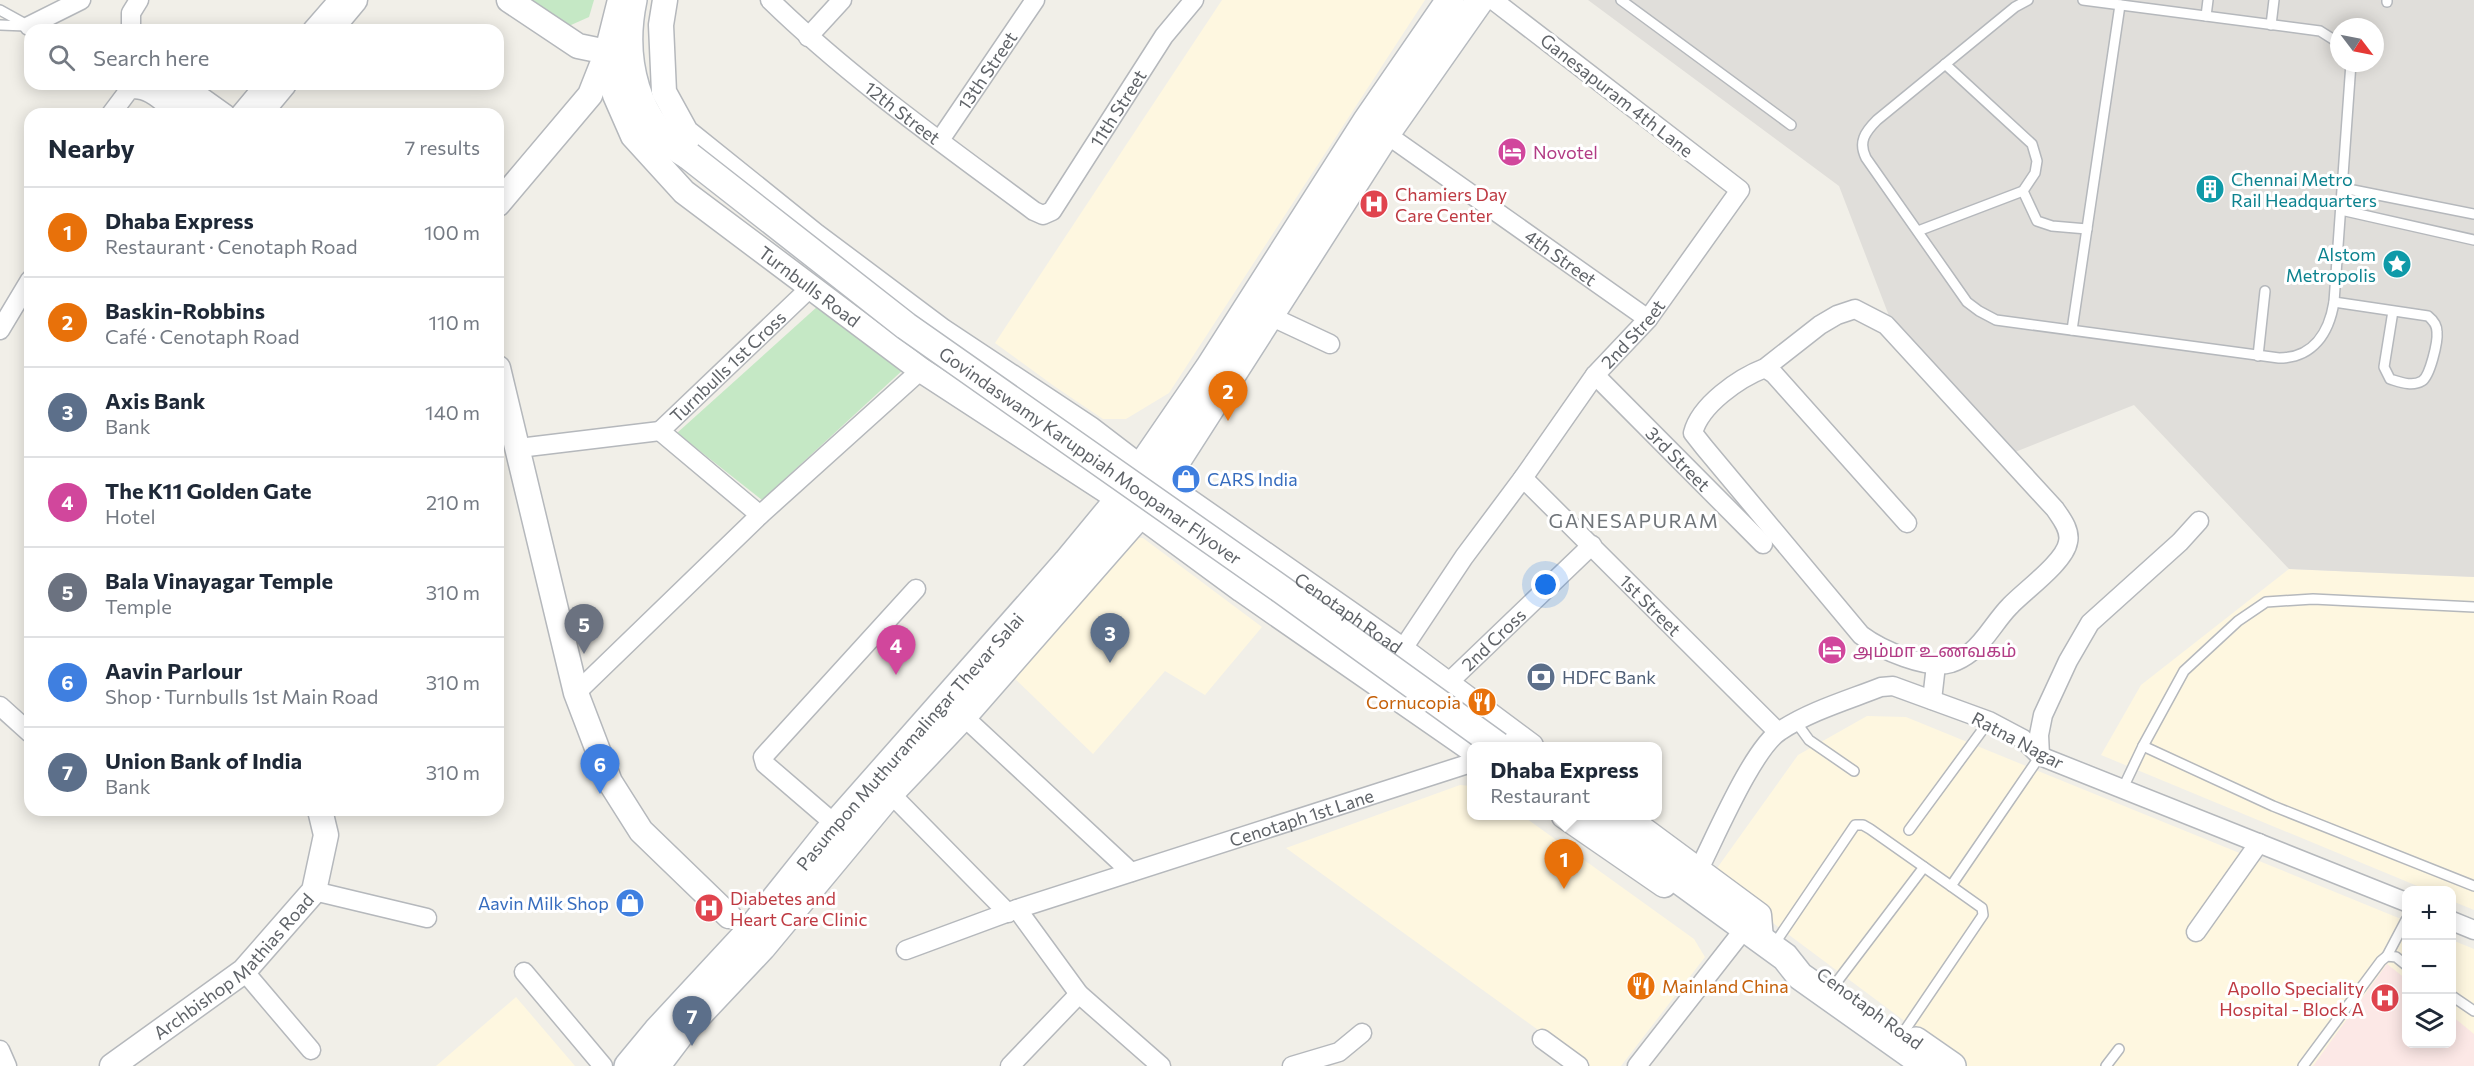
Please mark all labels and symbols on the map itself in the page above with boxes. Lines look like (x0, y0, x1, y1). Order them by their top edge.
north arrow (2330, 18, 2384, 72)
street label: 13th Street (953, 27, 1022, 114)
street label: Ganesapuram 4th Lane (1536, 29, 1698, 161)
street label: 11th Street (1085, 65, 1151, 151)
street label: 12th Street (860, 76, 945, 149)
hotel icon: Novotel (1496, 136, 1528, 168)
place label: Novotel (1533, 141, 1598, 163)
place label: Chennai Metro Rail Headquarters (2231, 168, 2377, 211)
building icon: Chennai Metro Rail Headquarters (2194, 173, 2226, 205)
place label: Chamiers Day Care Center (1395, 183, 1507, 226)
hospital icon: Chamiers Day Care Center (1358, 188, 1390, 220)
street label: 4th Street (1521, 225, 1601, 290)
street label: Turnbulls Road (755, 241, 865, 332)
place label: Alstom Metropolis (2286, 243, 2376, 286)
place icon: Alstom Metropolis (2381, 248, 2413, 280)
street label: 2nd Street (1596, 295, 1669, 373)
street label: Turnbulls 1st Cross (665, 306, 790, 427)
street label: Govindaswamy Karuppiah Moopanar Flyover (935, 342, 1246, 569)
pin: 2 (1208, 372, 1248, 421)
street label: 3rd Street (1641, 422, 1715, 496)
shop icon: CARS India (1170, 463, 1202, 495)
place label: CARS India (1207, 468, 1298, 490)
district label: GANESAPURAM (1549, 508, 1719, 532)
street label: Cenotaph Road (1290, 568, 1407, 658)
your location (1531, 570, 1560, 599)
street label: 1st Street (1615, 570, 1686, 640)
pin: 5 (564, 604, 604, 654)
street label: 2nd Cross (1457, 604, 1530, 675)
street label: Pasumpon Muthuramalingar Thevar Salai (791, 608, 1028, 875)
pin: 3 (1090, 614, 1130, 663)
pin: 4 (876, 626, 916, 675)
hotel icon: அம்மா உணவகம் (1816, 634, 1848, 666)
place label: அம்மா உணவகம் (1853, 639, 2016, 661)
bank icon: HDFC Bank (1525, 661, 1557, 693)
place label: HDFC Bank (1562, 666, 1656, 688)
restaurant icon: Cornucopia (1466, 686, 1498, 718)
place label: Cornucopia (1366, 691, 1461, 713)
street label: Ratna Nagar (1968, 707, 2068, 773)
pin: 6 (580, 744, 620, 794)
street label: Cenotaph 1st Lane (1226, 784, 1376, 851)
pin: 1 (1544, 840, 1584, 889)
shop icon: Aavin Milk Shop (614, 887, 646, 919)
place label: Diabetes and Heart Care Clinic (730, 887, 867, 930)
street label: Archbishop Mathias Road (149, 889, 318, 1044)
place label: Aavin Milk Shop (478, 892, 609, 914)
hospital icon: Diabetes and Heart Care Clinic (693, 892, 725, 924)
street label: Cenotaph Road (1813, 962, 1927, 1054)
restaurant icon: Mainland China (1625, 970, 1657, 1002)
place label: Mainland China (1662, 975, 1789, 997)
place label: Apollo Speciality Hospital - Block A (2219, 977, 2364, 1020)
hospital icon: Apollo Speciality Hospital - Block A (2369, 982, 2401, 1014)
pin: 7 (672, 996, 712, 1046)

